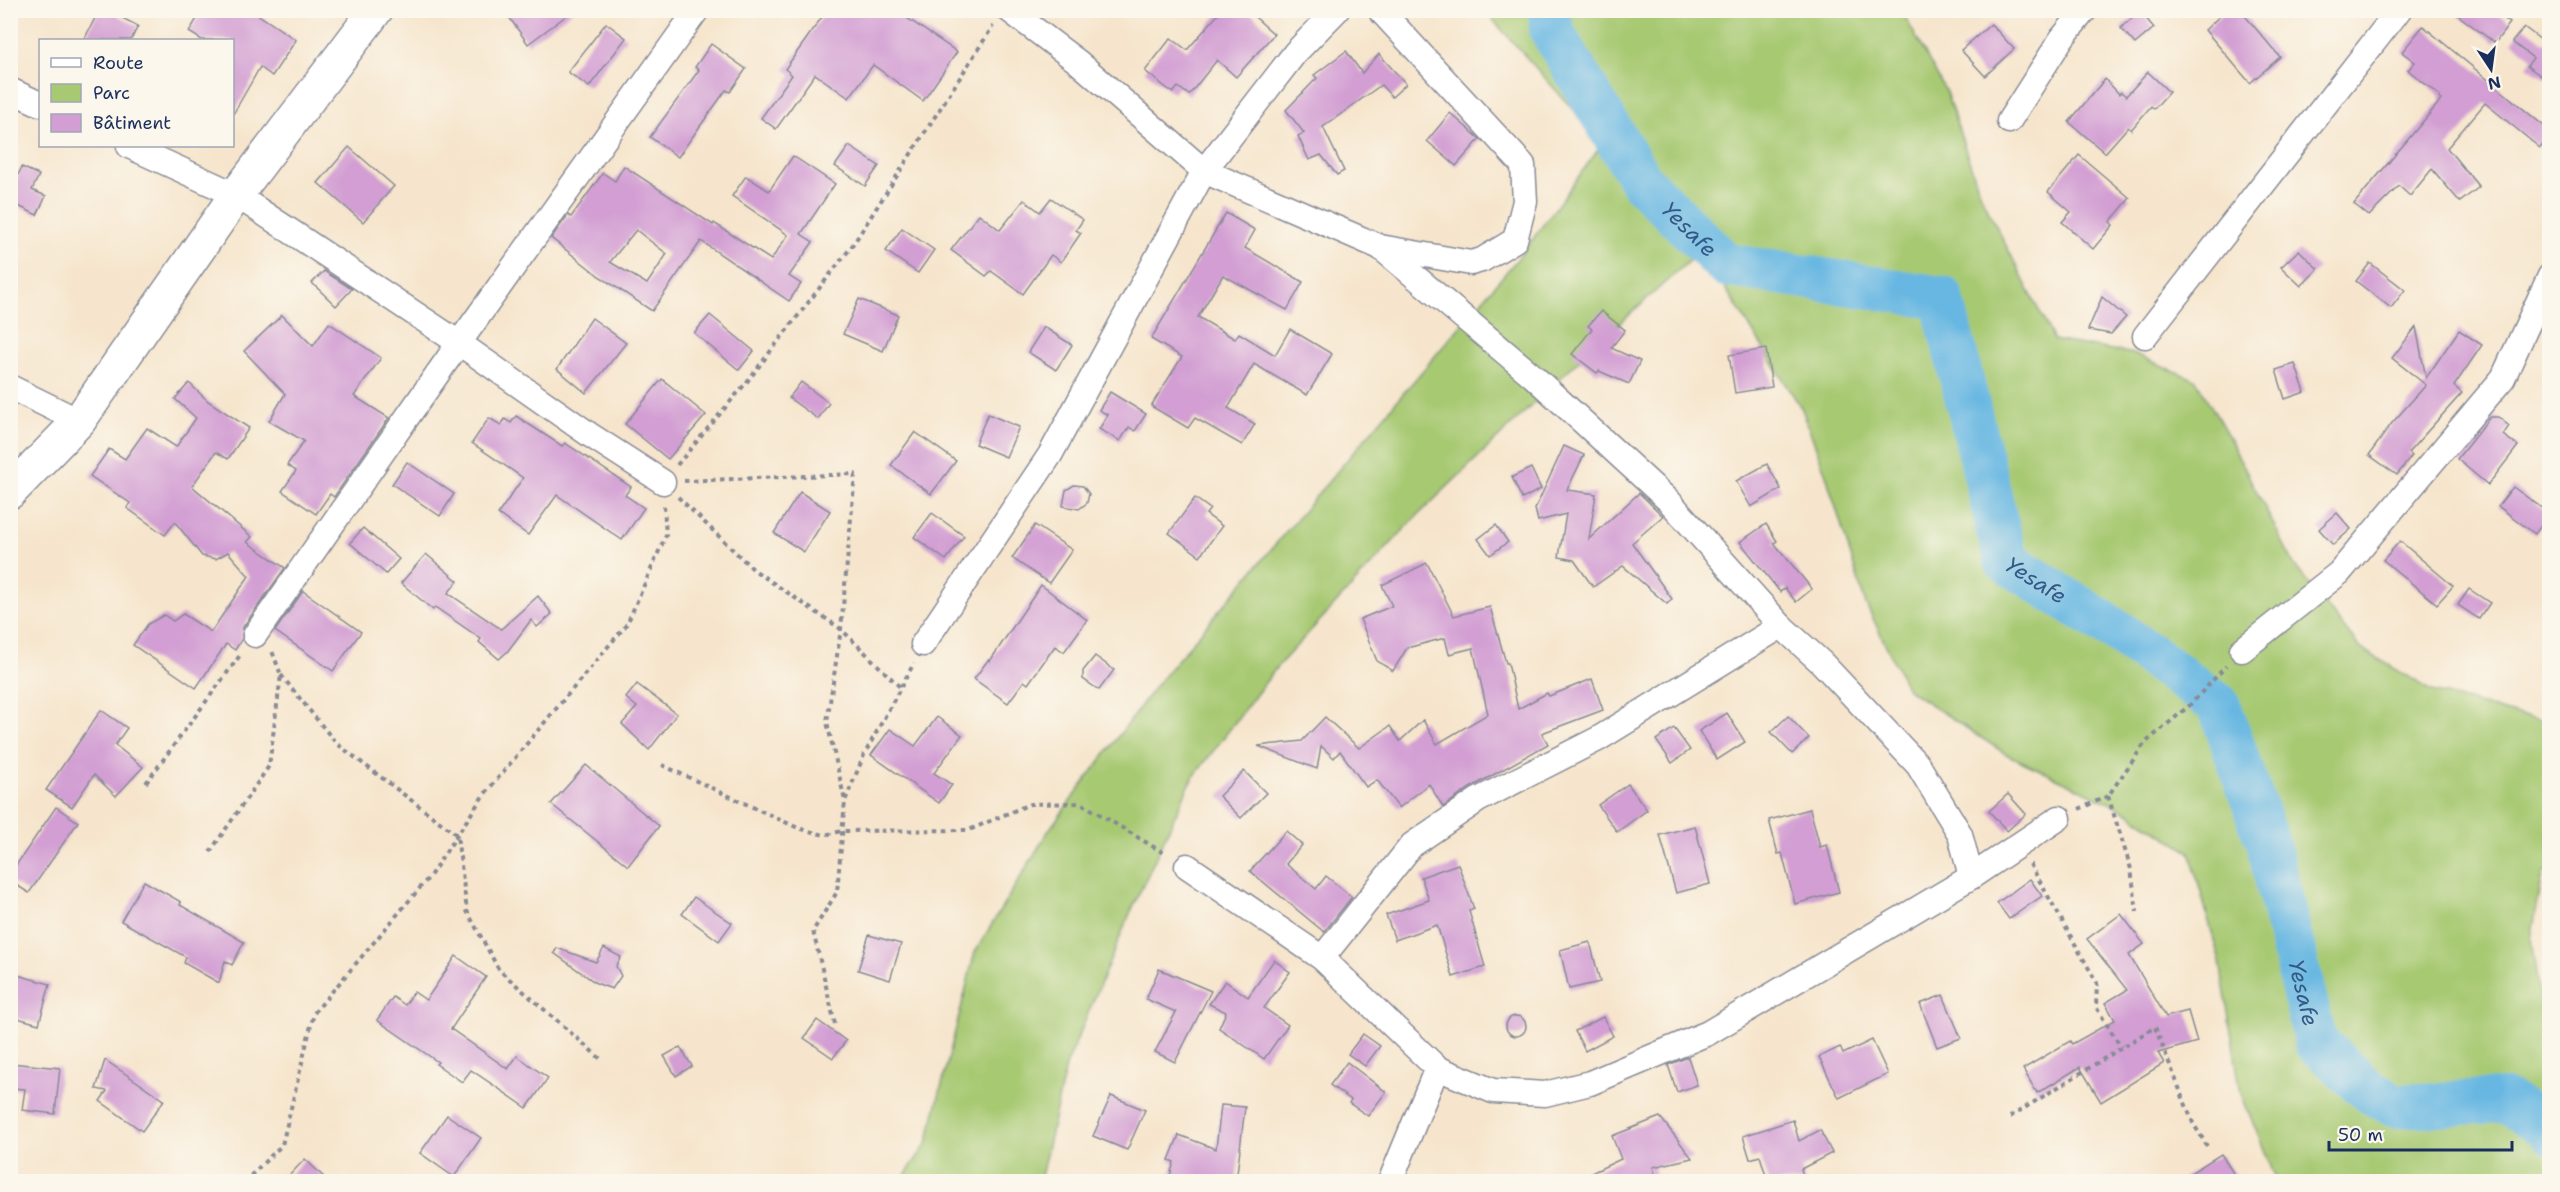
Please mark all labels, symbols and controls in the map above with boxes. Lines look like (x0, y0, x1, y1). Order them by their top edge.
legend (39, 39, 234, 147)
north arrow (2461, 39, 2521, 99)
text: Route (93, 51, 144, 75)
text: N (2486, 71, 2503, 95)
text: Parc (93, 81, 130, 105)
text: Bâtiment (93, 111, 171, 135)
water label: Yesafe (1655, 195, 1724, 263)
water label: Yesafe (2000, 550, 2072, 610)
water label: Yesafe (2282, 956, 2326, 1029)
scale bar (2329, 1114, 2512, 1152)
text: 50 m (2338, 1123, 2383, 1147)

